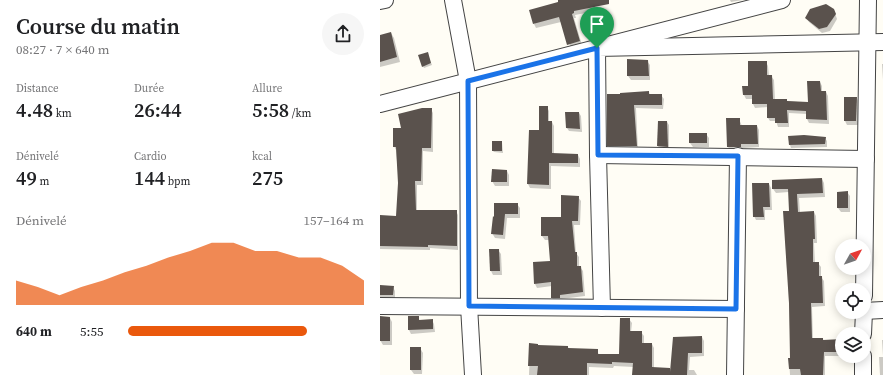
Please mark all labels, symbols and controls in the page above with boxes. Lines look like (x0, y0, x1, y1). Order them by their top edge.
pin (580, 7.0, 614, 48)
text: Course du matin (16, 11, 180, 41)
button: share (322, 13, 364, 55)
icon: arrive (586, 13, 608, 35)
text: 08:27 · 7 × 640 m (16, 41, 110, 58)
text: Distance (16, 81, 59, 96)
text: Durée (134, 81, 164, 96)
text: Allure (252, 81, 282, 96)
text: 4.48 (16, 96, 53, 124)
text: 26:44 (134, 96, 182, 124)
text: 5:58 (252, 96, 289, 124)
text: km (53, 106, 72, 121)
text: /km (289, 106, 311, 121)
text: Dénivelé (16, 149, 59, 164)
text: Cardio (134, 149, 167, 164)
text: kcal (252, 149, 272, 164)
text: 49 (16, 164, 37, 192)
text: 144 (134, 164, 165, 192)
text: 275 (252, 164, 283, 192)
text: m (37, 174, 49, 189)
text: bpm (165, 174, 190, 189)
text: Dénivelé (16, 212, 67, 229)
text: 157–164 m (304, 212, 364, 229)
north arrow (835, 239, 871, 275)
map controls (835, 239, 871, 363)
button: locate (835, 283, 871, 319)
text: 640 m (16, 323, 52, 340)
text: 5:55 (80, 323, 103, 340)
button: layers (835, 327, 871, 363)

